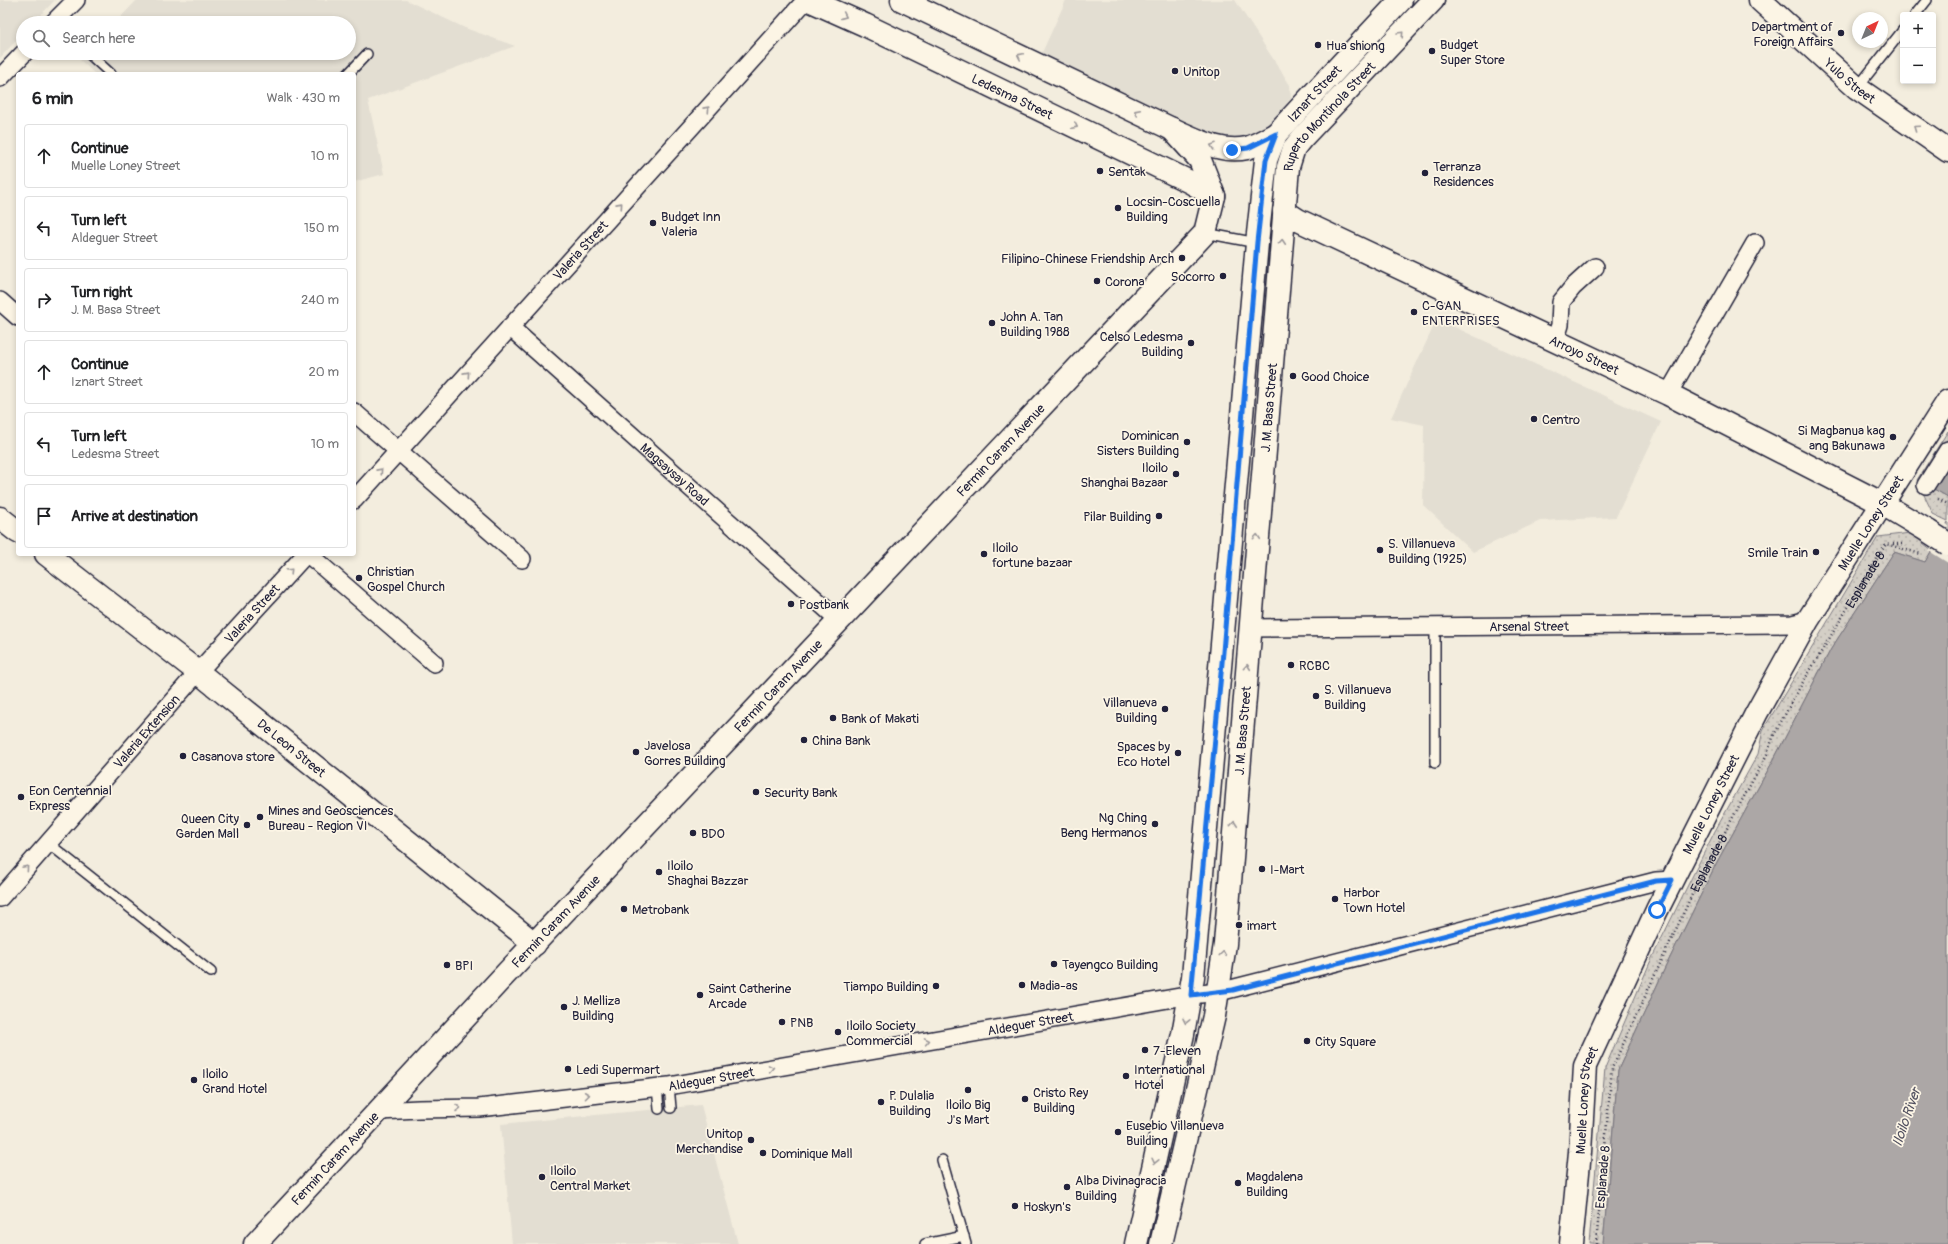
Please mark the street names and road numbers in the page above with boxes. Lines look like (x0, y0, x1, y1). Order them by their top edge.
street label: Yulo Street (1820, 55, 1879, 108)
street label: Ruperto Montinola Street (1281, 58, 1380, 172)
street label: Iznart Street (1284, 62, 1346, 126)
street label: Ledesma Street (969, 71, 1056, 124)
street label: Valeria Street (550, 217, 612, 284)
street label: Arroyo Street (1546, 332, 1622, 379)
street label: J. M. Basa Street (1258, 362, 1281, 453)
street label: Fermin Caram Avenue (953, 401, 1049, 500)
street label: Magsaysay Road (637, 440, 712, 510)
street label: Muelle Loney Street (1835, 472, 1908, 574)
street label: Esplanade 8 (1842, 548, 1889, 611)
street label: Valeria Street (221, 581, 284, 647)
street label: Arsenal Street (1489, 619, 1570, 635)
street label: Fermin Caram Avenue (731, 636, 827, 736)
street label: J. M. Basa Street (1232, 685, 1255, 776)
street label: Valeria Extension (110, 692, 184, 772)
street label: De Leon Street (254, 716, 329, 781)
street label: Muelle Loney Street (1680, 751, 1744, 857)
street label: Esplanade 8 (1687, 831, 1732, 895)
street label: Fermin Caram Avenue (509, 872, 604, 972)
street label: Aldeguer Street (986, 1009, 1075, 1039)
street label: Muelle Loney Street (1573, 1043, 1602, 1155)
street label: Aldeguer Street (667, 1064, 756, 1095)
street label: Fermin Caram Avenue (288, 1108, 383, 1209)
street label: Esplanade 8 (1592, 1145, 1614, 1209)

